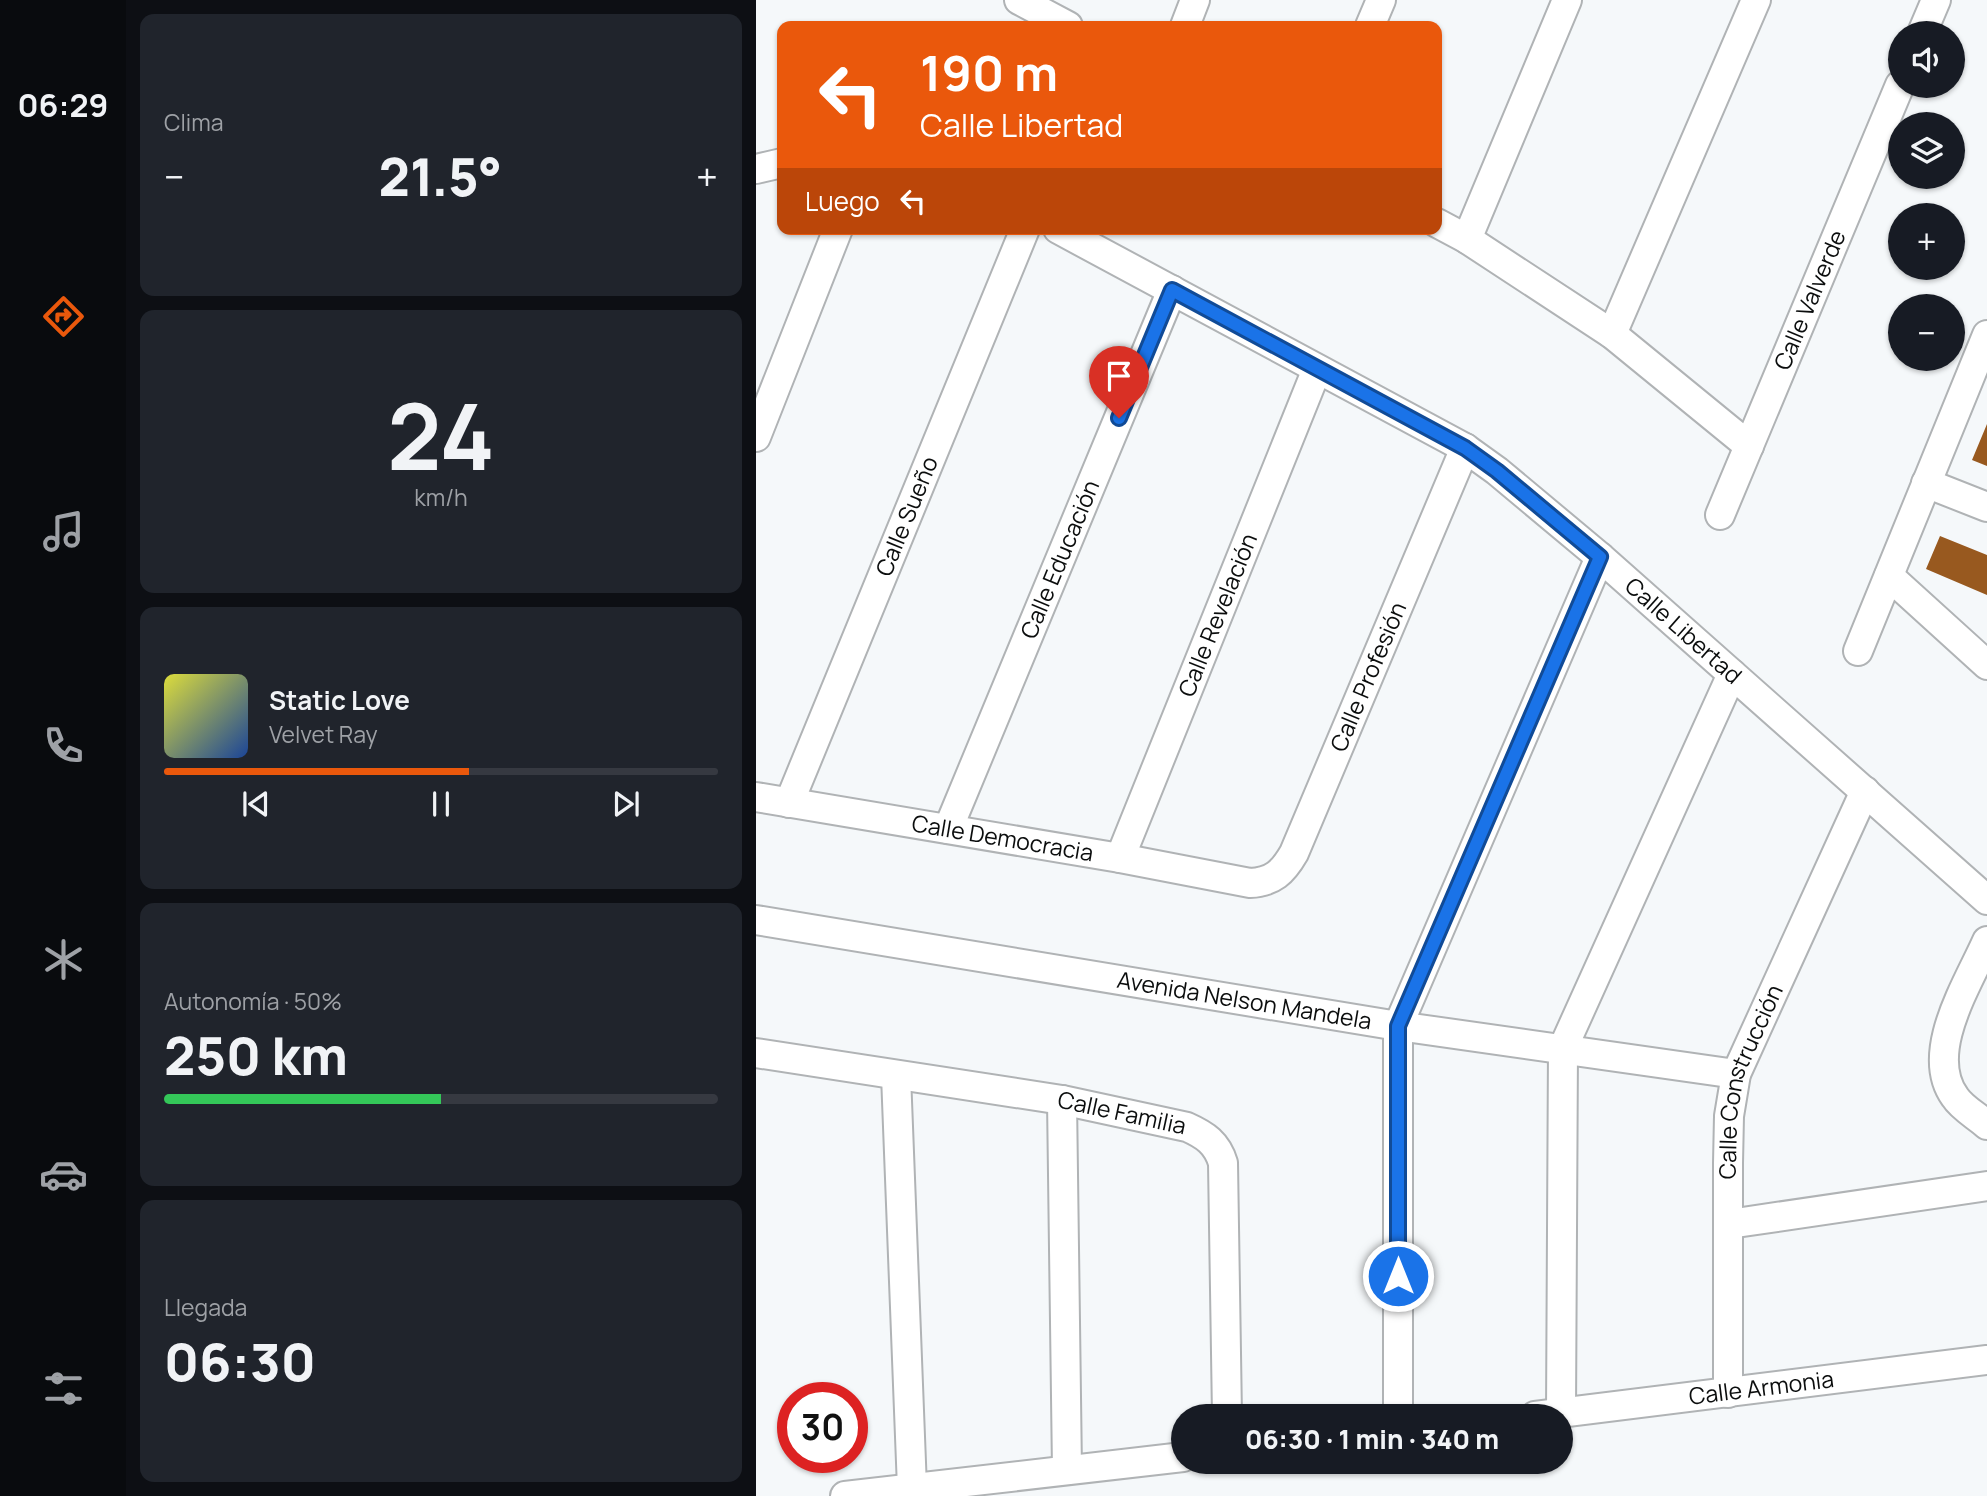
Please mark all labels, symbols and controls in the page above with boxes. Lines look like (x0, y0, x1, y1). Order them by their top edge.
map controls (1888, 21, 1965, 371)
button: sound (1888, 21, 1965, 98)
text: 190 m (920, 39, 1058, 106)
icon: left (805, 49, 896, 140)
text: 06:29 (18, 83, 108, 127)
text: Calle Libertad (920, 103, 1123, 147)
text: Clima (164, 106, 223, 138)
button: layers (1888, 112, 1965, 189)
text: 21.5° (379, 141, 502, 212)
text: − (164, 150, 185, 202)
text: + (696, 150, 718, 202)
icon: left (894, 182, 932, 220)
text: Luego (805, 183, 880, 219)
button: + (1888, 203, 1965, 280)
street label: Calle Valverde (1766, 225, 1853, 375)
icon: directions (39, 292, 88, 341)
button: − (1888, 294, 1965, 371)
pin (1089, 346, 1149, 418)
icon: arrive (1100, 357, 1138, 395)
text: 24 (387, 373, 495, 497)
street label: Calle Sueño (867, 451, 945, 581)
street label: Calle Educación (1012, 475, 1106, 643)
text: km/h (414, 481, 468, 513)
icon: music (39, 507, 88, 556)
street label: Calle Revelación (1170, 528, 1264, 701)
street label: Calle Libertad (1619, 570, 1749, 690)
street label: Calle Profesión (1322, 597, 1413, 756)
text: Static Love (269, 682, 410, 718)
text: Velvet Ray (269, 718, 378, 750)
icon: phone (39, 721, 88, 770)
icon: previous (237, 785, 275, 823)
icon: pause (422, 785, 460, 823)
icon: next (607, 785, 645, 823)
street label: Calle Democracia (910, 806, 1096, 868)
icon: climate (39, 935, 88, 984)
street label: Avenida Nelson Mandela (1115, 963, 1374, 1036)
street label: Calle Construcción (1711, 979, 1790, 1179)
text: Autonomía · 50% (164, 985, 342, 1017)
text: 250 km (164, 1020, 348, 1091)
street label: Calle Familia (1055, 1083, 1189, 1141)
icon: car (39, 1150, 88, 1199)
position arrow (1361, 1239, 1435, 1313)
text: Llegada (164, 1291, 247, 1323)
text: 06:30 (164, 1326, 316, 1397)
street label: Calle Armonia (1687, 1362, 1835, 1412)
icon: filters (39, 1364, 88, 1413)
speed limit sign: 30 (777, 1382, 868, 1473)
text: 06:30 · 1 min · 340 m (1245, 1421, 1499, 1457)

